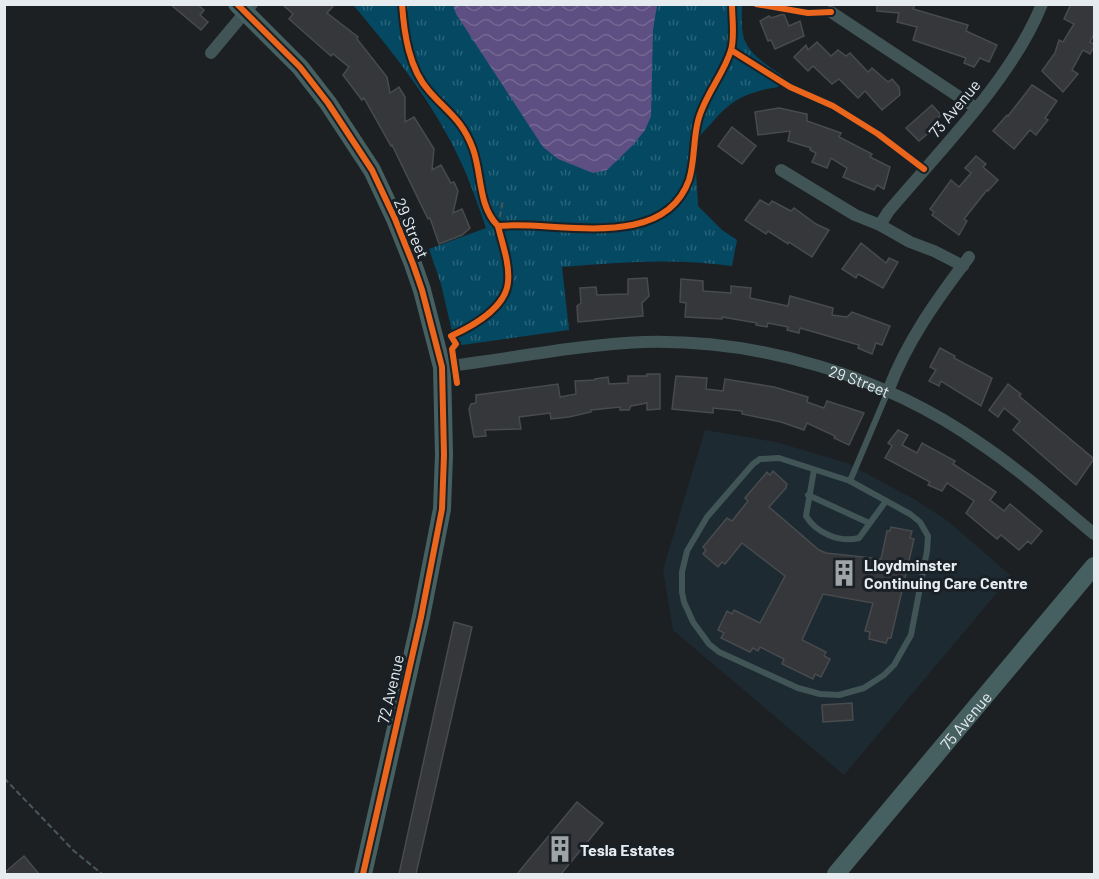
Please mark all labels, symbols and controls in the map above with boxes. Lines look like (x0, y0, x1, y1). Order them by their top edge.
street label: 73 Avenue (924, 75, 984, 141)
street label: 29 Street (391, 195, 433, 261)
street label: 29 Street (827, 360, 893, 401)
place label: Lloydminster Continuing Care Centre (864, 555, 1028, 592)
building icon: Lloydminster Continuing Care Centre (829, 558, 859, 588)
street label: 72 Avenue (373, 653, 407, 725)
street label: 75 Avenue (935, 687, 995, 753)
building icon: Tesla Estates (545, 834, 575, 864)
place label: Tesla Estates (580, 840, 675, 859)

